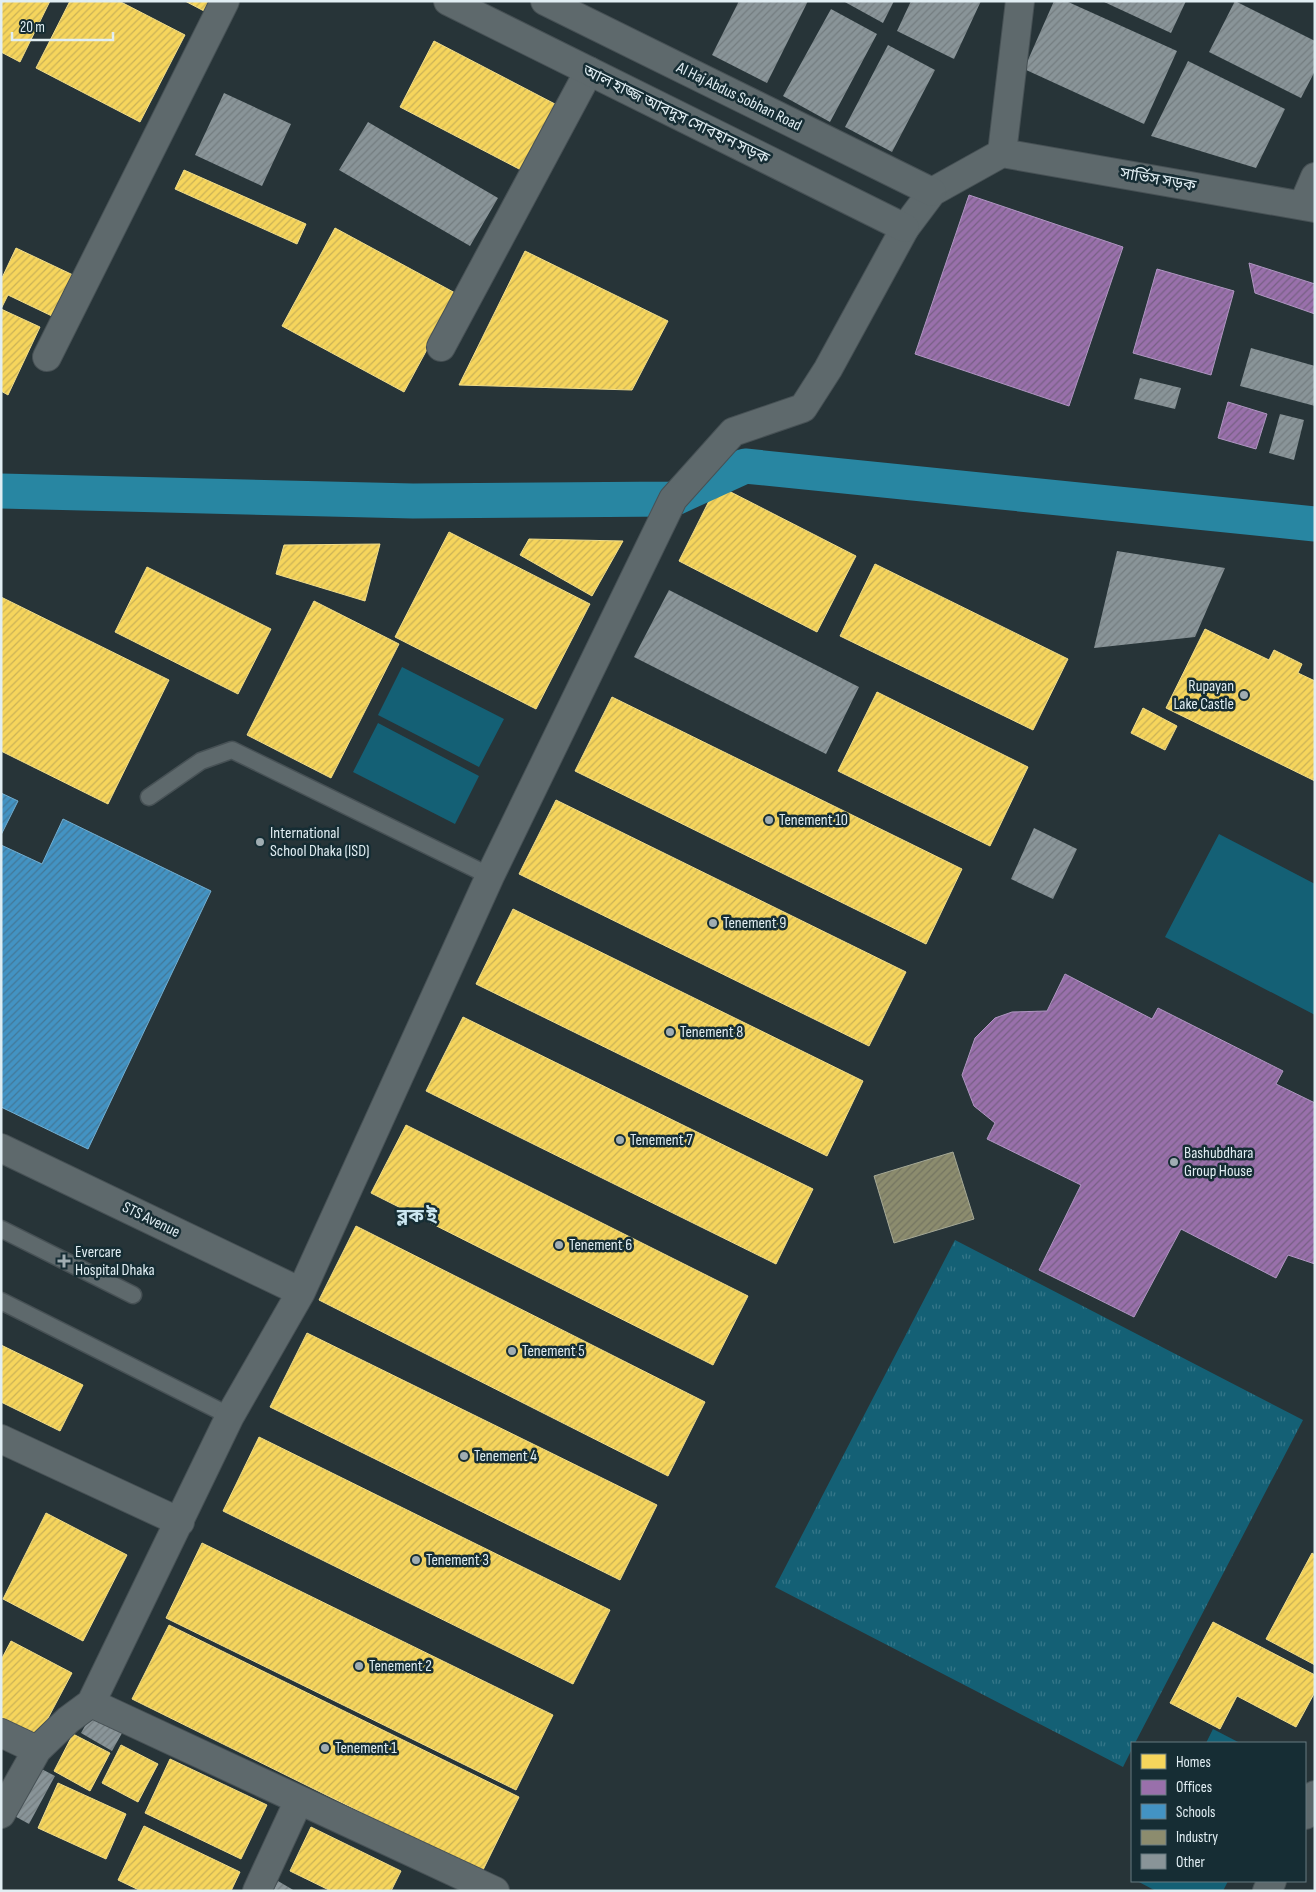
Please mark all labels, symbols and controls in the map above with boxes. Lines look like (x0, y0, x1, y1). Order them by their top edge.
scale bar (12, 10, 114, 42)
text: 20 m (20, 18, 45, 37)
street label: Al Haj Abdus Sobhan Road (672, 58, 805, 136)
street label: আল হাজ্জ আবদুস সোবহান সড়ক (579, 61, 773, 169)
street label: সার্ভিস সড়ক (1118, 163, 1199, 196)
place label: Rupayan Lake Castle (1173, 677, 1234, 714)
marker: Rupayan Lake Castle (1238, 689, 1250, 701)
place label: Tenement 10 (779, 811, 848, 830)
marker: Tenement 10 (763, 814, 775, 826)
place label: International School Dhaka (ISD) (270, 824, 369, 861)
marker: International School Dhaka (ISD) (254, 836, 266, 848)
place label: Tenement 9 (723, 914, 786, 933)
marker: Tenement 9 (707, 917, 719, 929)
place label: Tenement 8 (680, 1023, 743, 1042)
marker: Tenement 8 (664, 1026, 676, 1038)
place label: Tenement 7 (630, 1131, 693, 1150)
marker: Tenement 7 (614, 1134, 626, 1146)
place label: Bashubdhara Group House (1184, 1144, 1253, 1181)
marker: Bashubdhara Group House (1168, 1156, 1180, 1168)
street label: STS Avenue (119, 1198, 183, 1242)
district label: ব্লক ই (396, 1205, 438, 1228)
place label: Tenement 6 (569, 1236, 632, 1255)
marker: Tenement 6 (553, 1239, 565, 1251)
place label: Evercare Hospital Dhaka (75, 1243, 155, 1280)
marker: Evercare Hospital Dhaka (57, 1254, 71, 1268)
place label: Tenement 5 (522, 1342, 585, 1361)
marker: Tenement 5 (506, 1345, 518, 1357)
place label: Tenement 4 (474, 1447, 537, 1466)
marker: Tenement 4 (458, 1450, 470, 1462)
place label: Tenement 3 (426, 1551, 489, 1570)
marker: Tenement 3 (410, 1554, 422, 1566)
place label: Tenement 2 (369, 1657, 432, 1676)
marker: Tenement 2 (353, 1660, 365, 1672)
place label: Tenement 1 (335, 1739, 397, 1758)
marker: Tenement 1 (319, 1742, 331, 1754)
legend (1131, 1742, 1306, 1882)
text: Homes (1176, 1753, 1211, 1772)
text: Offices (1176, 1778, 1212, 1797)
text: Schools (1176, 1803, 1215, 1822)
text: Industry (1176, 1828, 1218, 1847)
text: Other (1176, 1853, 1205, 1872)

